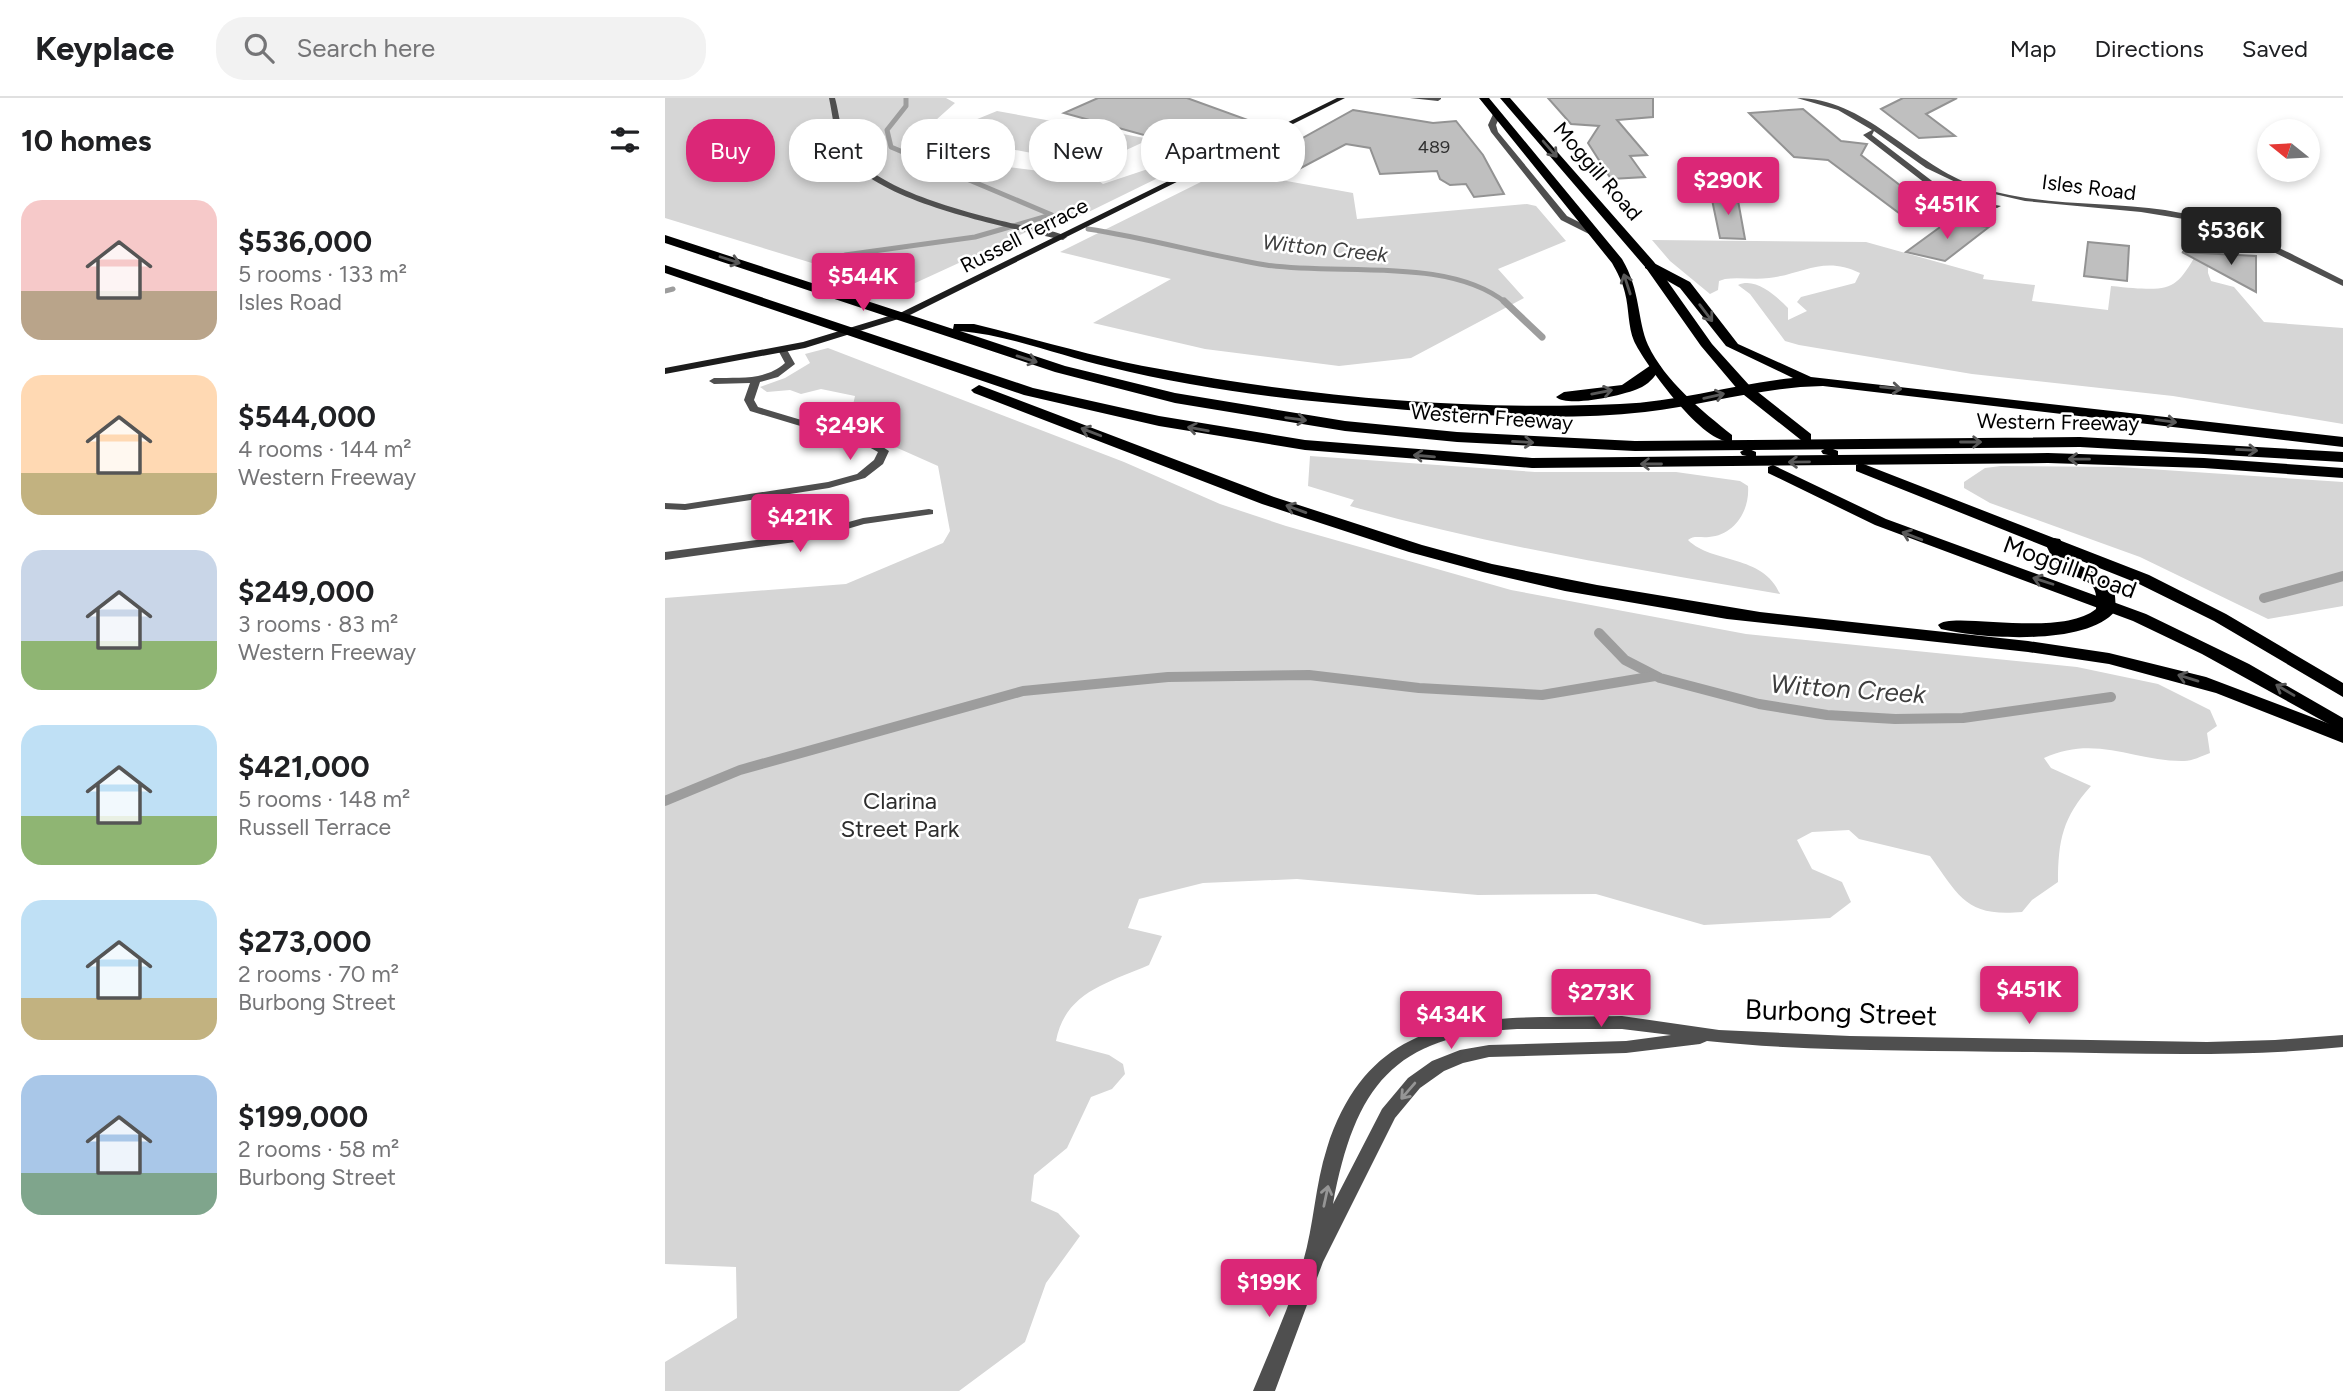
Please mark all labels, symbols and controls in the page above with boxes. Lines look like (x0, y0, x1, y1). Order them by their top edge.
search box (216, 17, 706, 80)
text: Keyplace (35, 29, 174, 68)
icon: search (240, 29, 278, 67)
text: Search here (296, 32, 435, 64)
text: Map (2010, 34, 2056, 63)
text: Directions (2094, 34, 2204, 63)
text: Saved (2242, 34, 2308, 63)
street label: Moggill Road (1548, 117, 1648, 225)
chip: Buy (686, 119, 775, 182)
chip: Rent (789, 119, 887, 182)
chip: Filters (901, 119, 1015, 182)
chip: New (1029, 119, 1127, 182)
chip: Apartment (1141, 119, 1305, 182)
north arrow (2257, 119, 2321, 182)
map controls (2257, 119, 2320, 182)
icon: filters (606, 121, 644, 159)
text: 10 homes (21, 122, 152, 159)
house number: 489 (1418, 136, 1450, 158)
one-way arrow (1542, 140, 1558, 158)
pin: $290K (1679, 158, 1777, 217)
text: $290K (1693, 166, 1763, 194)
street label: Isles Road (2040, 169, 2138, 205)
pin: $451K (1898, 181, 1996, 241)
text: $451K (1914, 190, 1980, 218)
street label: Russell Terrace (956, 192, 1092, 278)
pin: $536K (2182, 208, 2280, 267)
text: $536K (2197, 216, 2265, 244)
text: $536,000 (238, 223, 372, 260)
icon: home (77, 228, 161, 312)
water label: Witton Creek (1261, 229, 1390, 267)
one-way arrow (719, 254, 741, 267)
pin: $544K (814, 254, 912, 313)
text: 5 rooms · 133 m² (238, 260, 407, 288)
text: $544K (828, 262, 898, 290)
one-way arrow (1620, 273, 1633, 295)
text: Isles Road (238, 288, 342, 316)
one-way arrow (1699, 303, 1713, 322)
one-way arrow (1015, 353, 1037, 366)
one-way arrow (1879, 382, 1902, 395)
one-way arrow (1591, 385, 1613, 399)
one-way arrow (1702, 388, 1725, 402)
text: $544,000 (238, 398, 376, 435)
street label: Western Freeway (1410, 399, 1574, 435)
pin: $249K (801, 402, 899, 462)
icon: home (77, 403, 161, 487)
street label: Western Freeway (1976, 408, 2140, 436)
text: $249K (815, 411, 885, 439)
one-way arrow (1284, 413, 1307, 426)
one-way arrow (2154, 415, 2177, 428)
one-way arrow (1187, 421, 1210, 435)
one-way arrow (1081, 425, 1103, 437)
text: 4 rooms · 144 m² (238, 435, 412, 463)
one-way arrow (1511, 435, 1534, 448)
one-way arrow (1959, 435, 1982, 449)
one-way arrow (2235, 443, 2258, 456)
one-way arrow (1413, 449, 1436, 462)
one-way arrow (2068, 452, 2091, 466)
one-way arrow (1788, 455, 1811, 469)
one-way arrow (1640, 457, 1663, 471)
text: Western Freeway (238, 463, 416, 491)
pin: $421K (751, 494, 849, 554)
one-way arrow (1286, 501, 1308, 514)
text: $421K (767, 503, 833, 531)
one-way arrow (1901, 529, 1923, 541)
street label: Moggill Road (1999, 529, 2141, 605)
text: $249,000 (238, 573, 374, 610)
one-way arrow (2032, 574, 2054, 587)
icon: home (77, 578, 161, 662)
text: 3 rooms · 83 m² (238, 610, 398, 638)
text: Western Freeway (238, 638, 416, 666)
water label: Witton Creek (1769, 668, 1928, 710)
one-way arrow (2177, 671, 2199, 684)
one-way arrow (2275, 683, 2295, 697)
text: $421,000 (238, 748, 370, 785)
icon: home (77, 753, 161, 837)
text: 5 rooms · 148 m² (238, 785, 410, 813)
park label: Clarina Street Park (841, 786, 960, 843)
text: Russell Terrace (238, 813, 391, 841)
text: $273,000 (238, 923, 371, 960)
icon: home (77, 928, 161, 1012)
text: 2 rooms · 70 m² (238, 960, 399, 988)
pin: $451K (1980, 967, 2078, 1026)
pin: $273K (1552, 970, 1650, 1029)
text: $451K (1996, 975, 2062, 1003)
text: $273K (1568, 978, 1634, 1006)
text: Burbong Street (238, 988, 396, 1016)
pin: $434K (1402, 992, 1500, 1051)
street label: Burbong Street (1744, 992, 1938, 1032)
text: $434K (1416, 1000, 1486, 1028)
one-way arrow (1400, 1081, 1416, 1099)
text: $199,000 (238, 1098, 368, 1135)
icon: home (77, 1103, 161, 1187)
text: 2 rooms · 58 m² (238, 1135, 399, 1163)
text: Burbong Street (238, 1163, 396, 1191)
one-way arrow (1320, 1185, 1334, 1208)
pin: $199K (1220, 1260, 1318, 1319)
text: $199K (1237, 1268, 1301, 1296)

